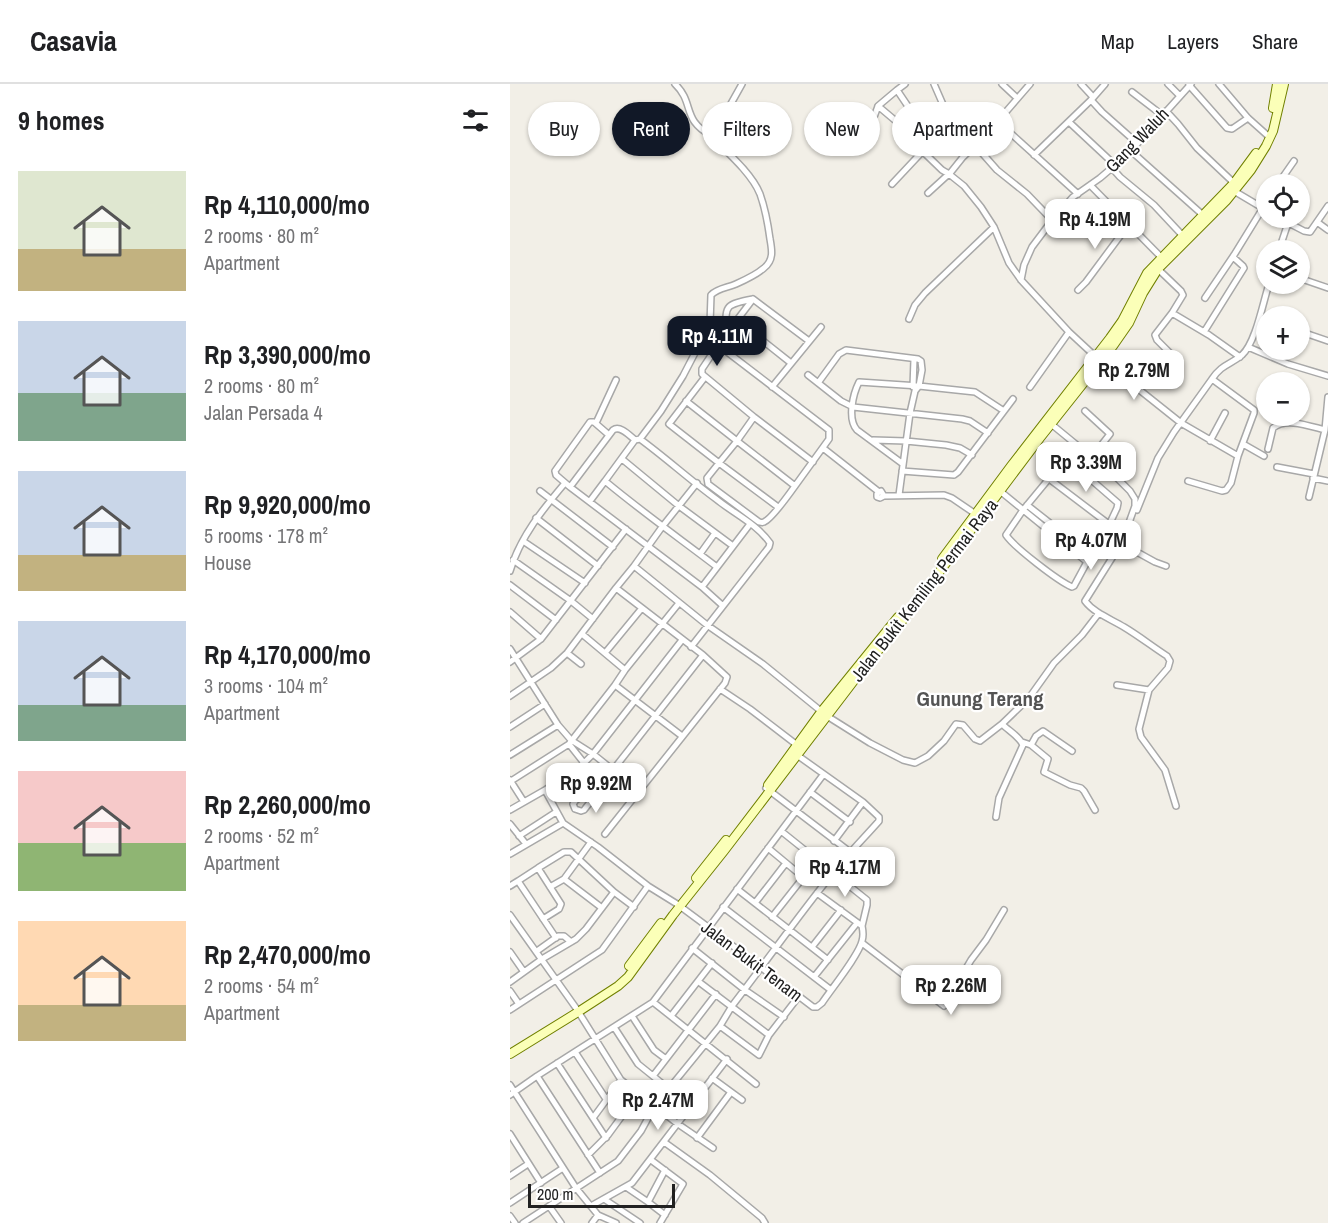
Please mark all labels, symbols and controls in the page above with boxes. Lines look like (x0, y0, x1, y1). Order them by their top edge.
text: Casavia (30, 22, 117, 60)
text: Map (1101, 27, 1134, 56)
text: Layers (1167, 27, 1219, 56)
text: Share (1252, 27, 1298, 56)
chip: Buy (528, 102, 600, 156)
chip: Rent (612, 102, 690, 156)
chip: Filters (702, 102, 792, 156)
chip: New (804, 102, 880, 156)
chip: Apartment (892, 102, 1014, 156)
street label: Gang Waluh (1100, 102, 1174, 178)
text: 9 homes (18, 103, 105, 138)
icon: filters (459, 104, 492, 137)
map controls (1256, 174, 1310, 426)
button: locate (1256, 174, 1310, 228)
text: Rp 4,110,000/mo (204, 187, 370, 222)
icon: home (66, 195, 138, 267)
pin: Rp 4.19M (1033, 199, 1157, 250)
text: Rp 4.19M (1059, 205, 1131, 232)
text: 2 rooms · 80 m² (204, 222, 319, 249)
button: layers (1256, 240, 1310, 294)
text: Apartment (204, 249, 280, 276)
button: + (1256, 306, 1310, 360)
pin: Rp 4.11M (655, 316, 779, 367)
text: Rp 4.11M (681, 322, 753, 349)
text: Rp 3,390,000/mo (204, 337, 371, 372)
icon: home (66, 345, 138, 417)
pin: Rp 2.79M (1072, 350, 1196, 401)
text: Rp 2.79M (1098, 356, 1170, 383)
text: 2 rooms · 80 m² (204, 372, 319, 399)
button: − (1256, 372, 1310, 426)
text: Jalan Persada 4 (204, 399, 323, 426)
pin: Rp 3.39M (1024, 442, 1148, 493)
text: Rp 3.39M (1050, 448, 1122, 475)
text: Rp 9,920,000/mo (204, 487, 371, 522)
street label: Jalan Bukit Kemiling Permai Raya (845, 493, 1003, 687)
icon: home (66, 495, 138, 567)
pin: Rp 4.07M (1029, 520, 1153, 571)
text: 5 rooms · 178 m² (204, 522, 328, 549)
text: Rp 4.07M (1055, 526, 1127, 553)
text: House (204, 549, 251, 576)
text: Rp 4,170,000/mo (204, 637, 371, 672)
icon: home (66, 645, 138, 717)
text: 3 rooms · 104 m² (204, 672, 328, 699)
district label: Gunung Terang (917, 684, 1044, 713)
text: Apartment (204, 699, 280, 726)
pin: Rp 9.92M (534, 763, 658, 814)
text: Rp 9.92M (560, 769, 632, 796)
text: Rp 2,260,000/mo (204, 787, 371, 822)
icon: home (66, 795, 138, 867)
text: 2 rooms · 52 m² (204, 822, 319, 849)
pin: Rp 4.17M (783, 847, 907, 898)
text: Apartment (204, 849, 280, 876)
text: Rp 4.17M (809, 853, 881, 880)
street label: Jalan Bukit Tenam (696, 915, 808, 1007)
text: Rp 2,470,000/mo (204, 937, 371, 972)
icon: home (66, 945, 138, 1017)
pin: Rp 2.26M (889, 965, 1013, 1016)
text: Rp 2.26M (915, 971, 987, 998)
text: 2 rooms · 54 m² (204, 972, 319, 999)
text: Apartment (204, 999, 280, 1026)
pin: Rp 2.47M (596, 1080, 720, 1131)
text: Rp 2.47M (622, 1086, 694, 1113)
scale bar (528, 1181, 675, 1208)
text: 200 m (537, 1183, 573, 1205)

